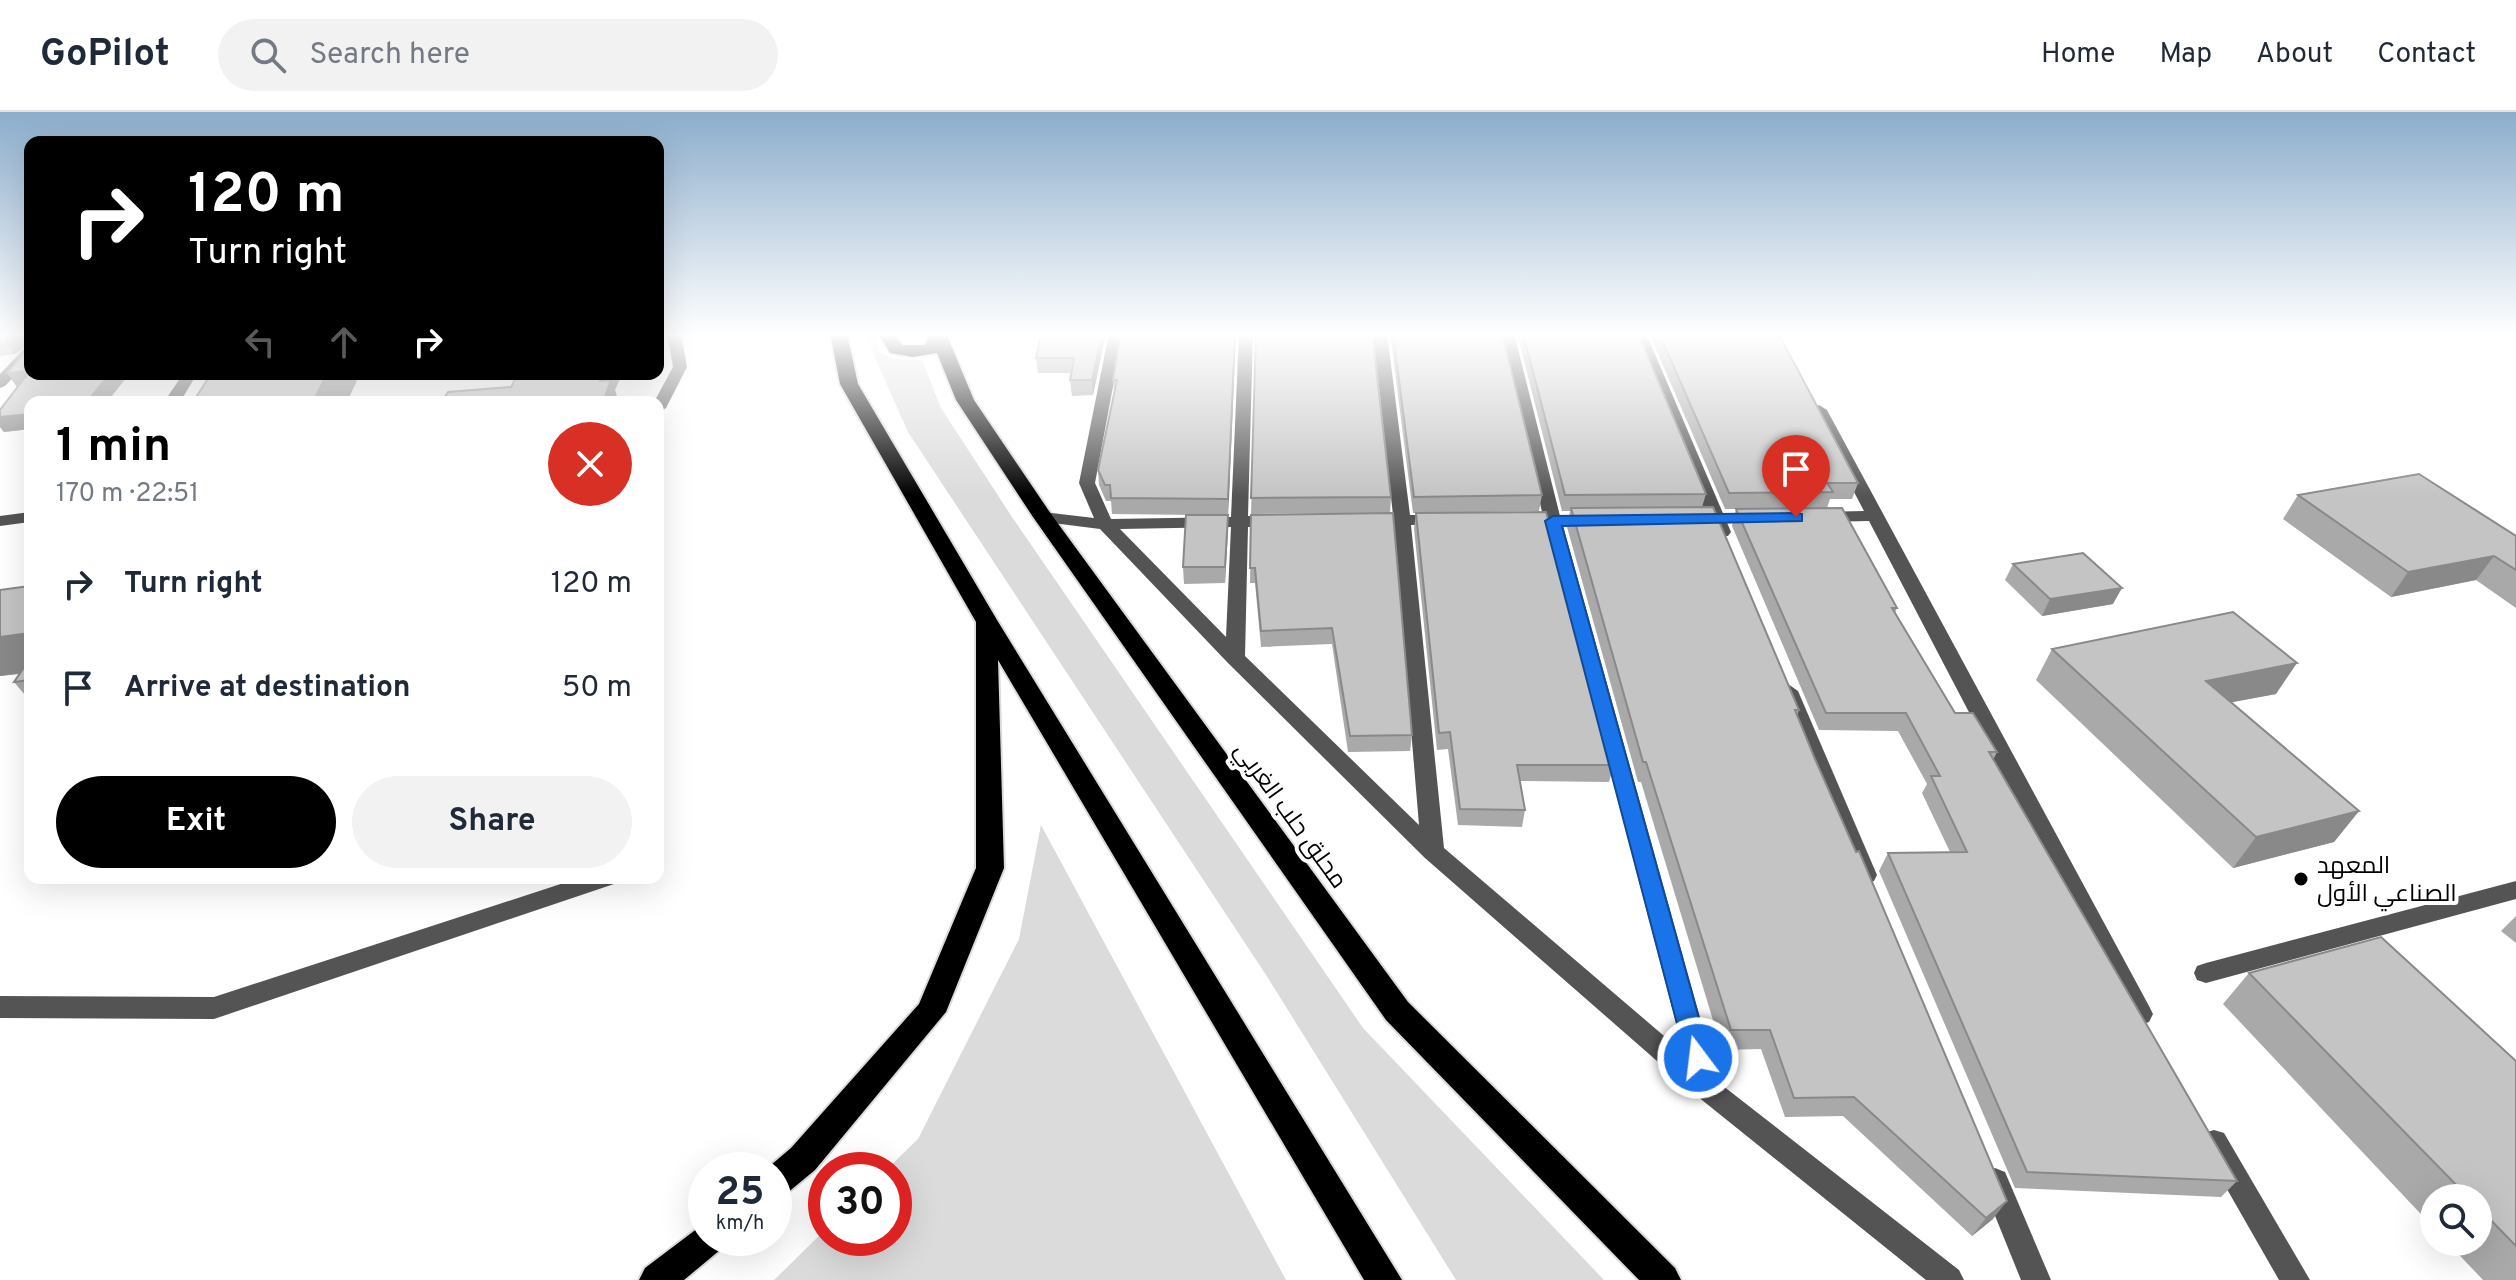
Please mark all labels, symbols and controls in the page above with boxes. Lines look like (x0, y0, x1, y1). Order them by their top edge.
search box (218, 19, 778, 91)
text: GoPilot (40, 31, 170, 80)
icon: search (246, 33, 290, 77)
text: Search here (310, 37, 470, 74)
text: Home (2041, 37, 2115, 73)
text: Map (2159, 37, 2212, 73)
text: About (2256, 37, 2333, 73)
text: Contact (2377, 37, 2476, 73)
text: 120 m (188, 162, 345, 232)
icon: right (56, 168, 160, 272)
text: Turn right (188, 231, 347, 277)
icon: left (238, 320, 282, 364)
icon: ahead (322, 320, 366, 364)
icon: right (406, 320, 450, 364)
text: 1 min (56, 418, 171, 478)
button: close (548, 422, 632, 506)
pin (1762, 435, 1830, 517)
icon: arrive (1774, 447, 1818, 491)
text: 170 m · 22:51 (56, 478, 199, 511)
icon: right (56, 562, 100, 606)
text: Turn right (124, 566, 262, 603)
text: 120 m (551, 566, 632, 603)
icon: arrive (56, 666, 100, 710)
text: Arrive at destination (124, 670, 410, 707)
text: 50 m (562, 670, 632, 707)
street label: محلق حلب الغربي (1225, 737, 1352, 896)
button: Exit (56, 776, 336, 868)
button: Share (352, 776, 632, 868)
place label: المعهد الصناعي الأول (2317, 852, 2457, 912)
marker: المعهد الصناعي الأول (2292, 870, 2310, 888)
position arrow (1656, 1016, 1740, 1100)
speed limit sign: 30 (808, 1152, 912, 1256)
text: 25 (716, 1169, 764, 1219)
map controls (2420, 1184, 2492, 1256)
button: search (2420, 1184, 2492, 1256)
text: km/h (716, 1211, 764, 1237)

